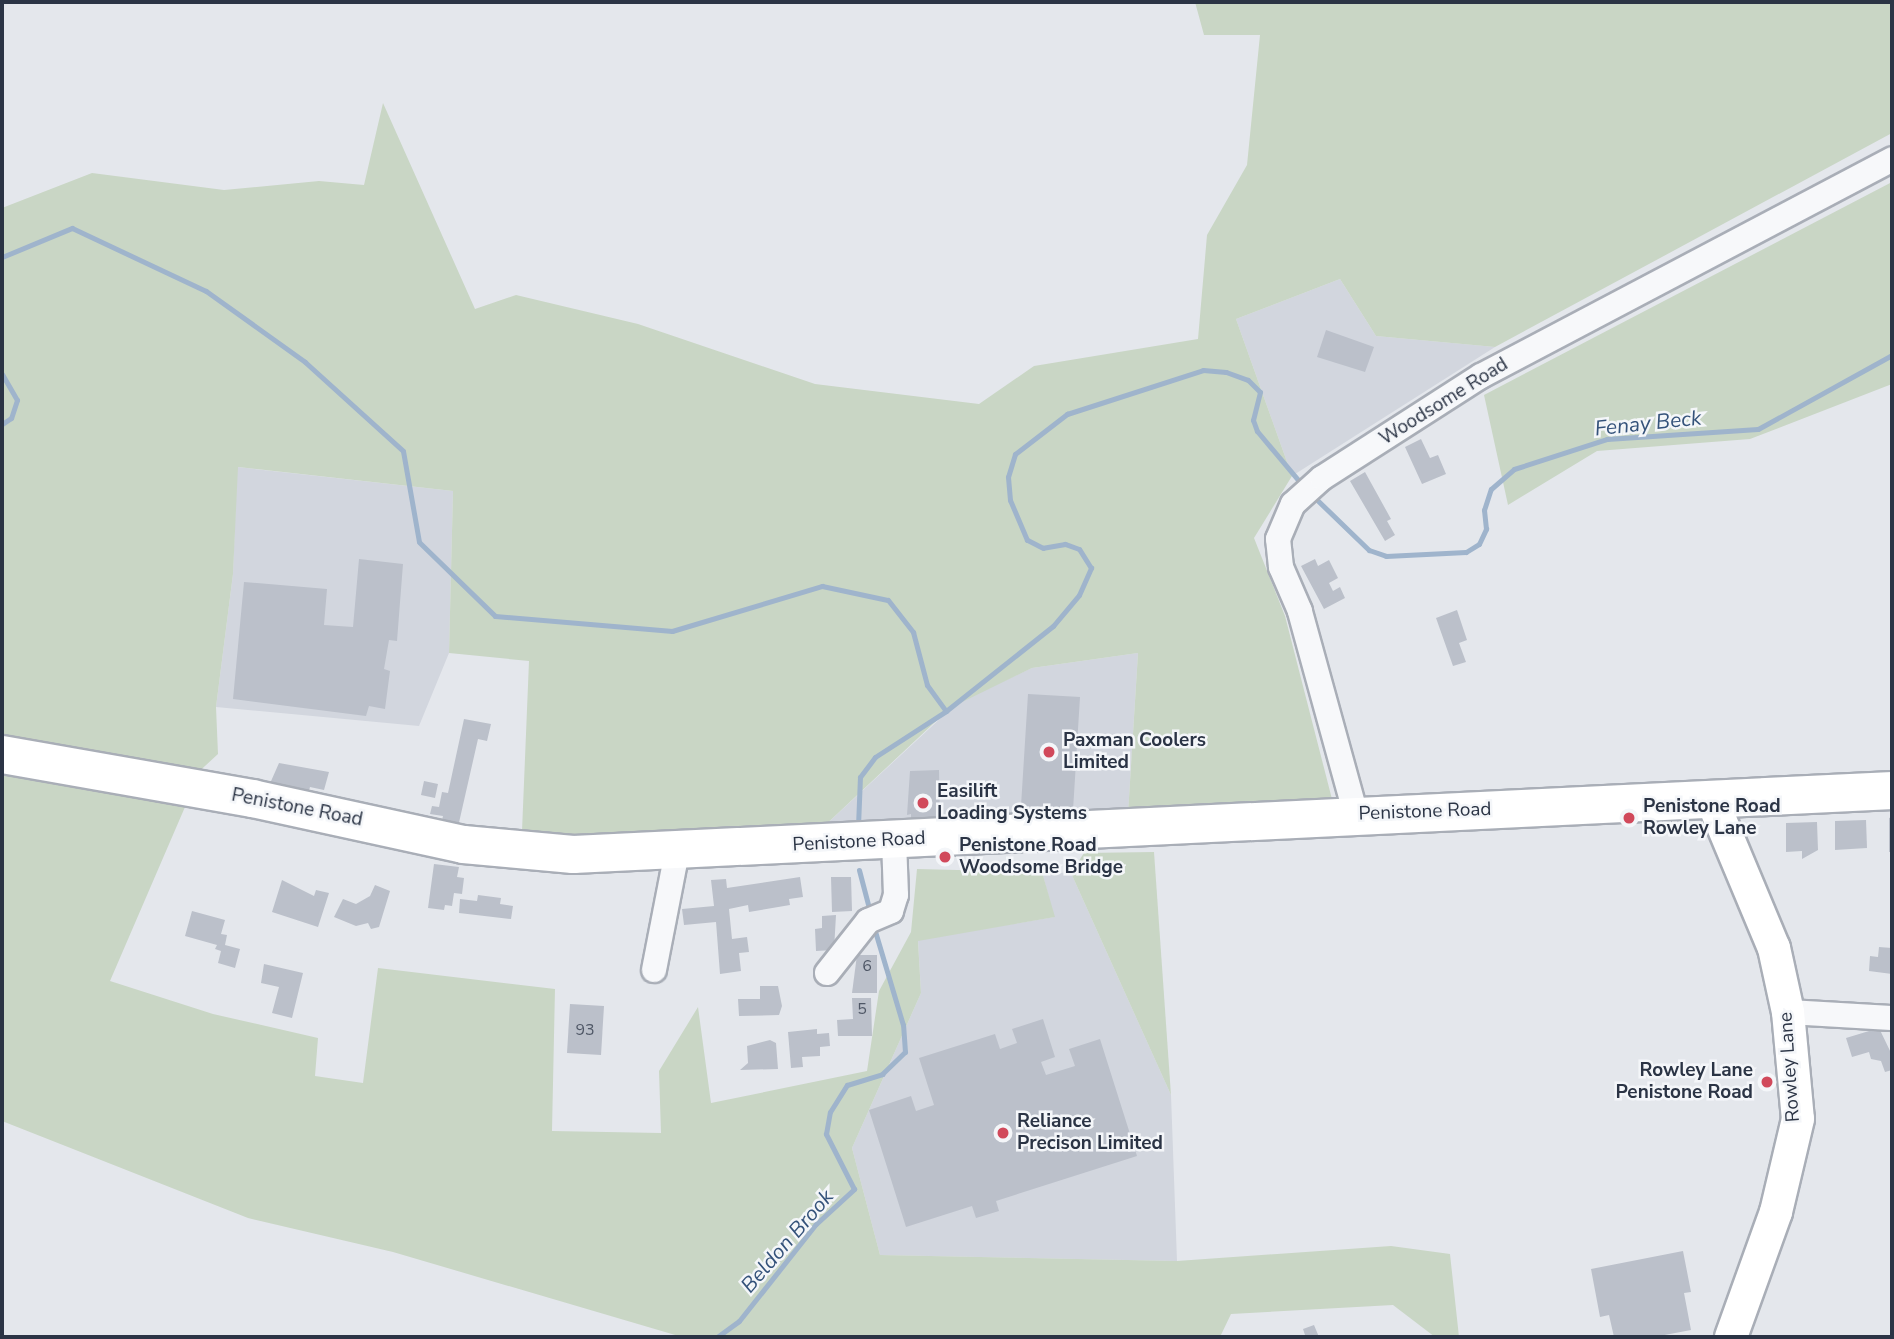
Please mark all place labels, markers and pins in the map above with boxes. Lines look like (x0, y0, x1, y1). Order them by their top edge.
place label: Paxman Coolers Limited (1063, 730, 1206, 774)
marker: Paxman Coolers Limited (1041, 744, 1057, 760)
place label: Easilift Loading Systems (937, 781, 1087, 825)
marker: Easilift Loading Systems (915, 795, 931, 811)
place label: Penistone Road Rowley Lane (1643, 796, 1781, 840)
marker: Penistone Road Rowley Lane (1621, 810, 1637, 826)
place label: Penistone Road Woodsome Bridge (959, 835, 1123, 879)
marker: Penistone Road Woodsome Bridge (937, 849, 953, 865)
place label: Rowley Lane Penistone Road (1615, 1060, 1753, 1104)
marker: Rowley Lane Penistone Road (1759, 1074, 1775, 1090)
place label: Reliance Precison Limited (1017, 1111, 1163, 1155)
marker: Reliance Precison Limited (995, 1125, 1011, 1141)

